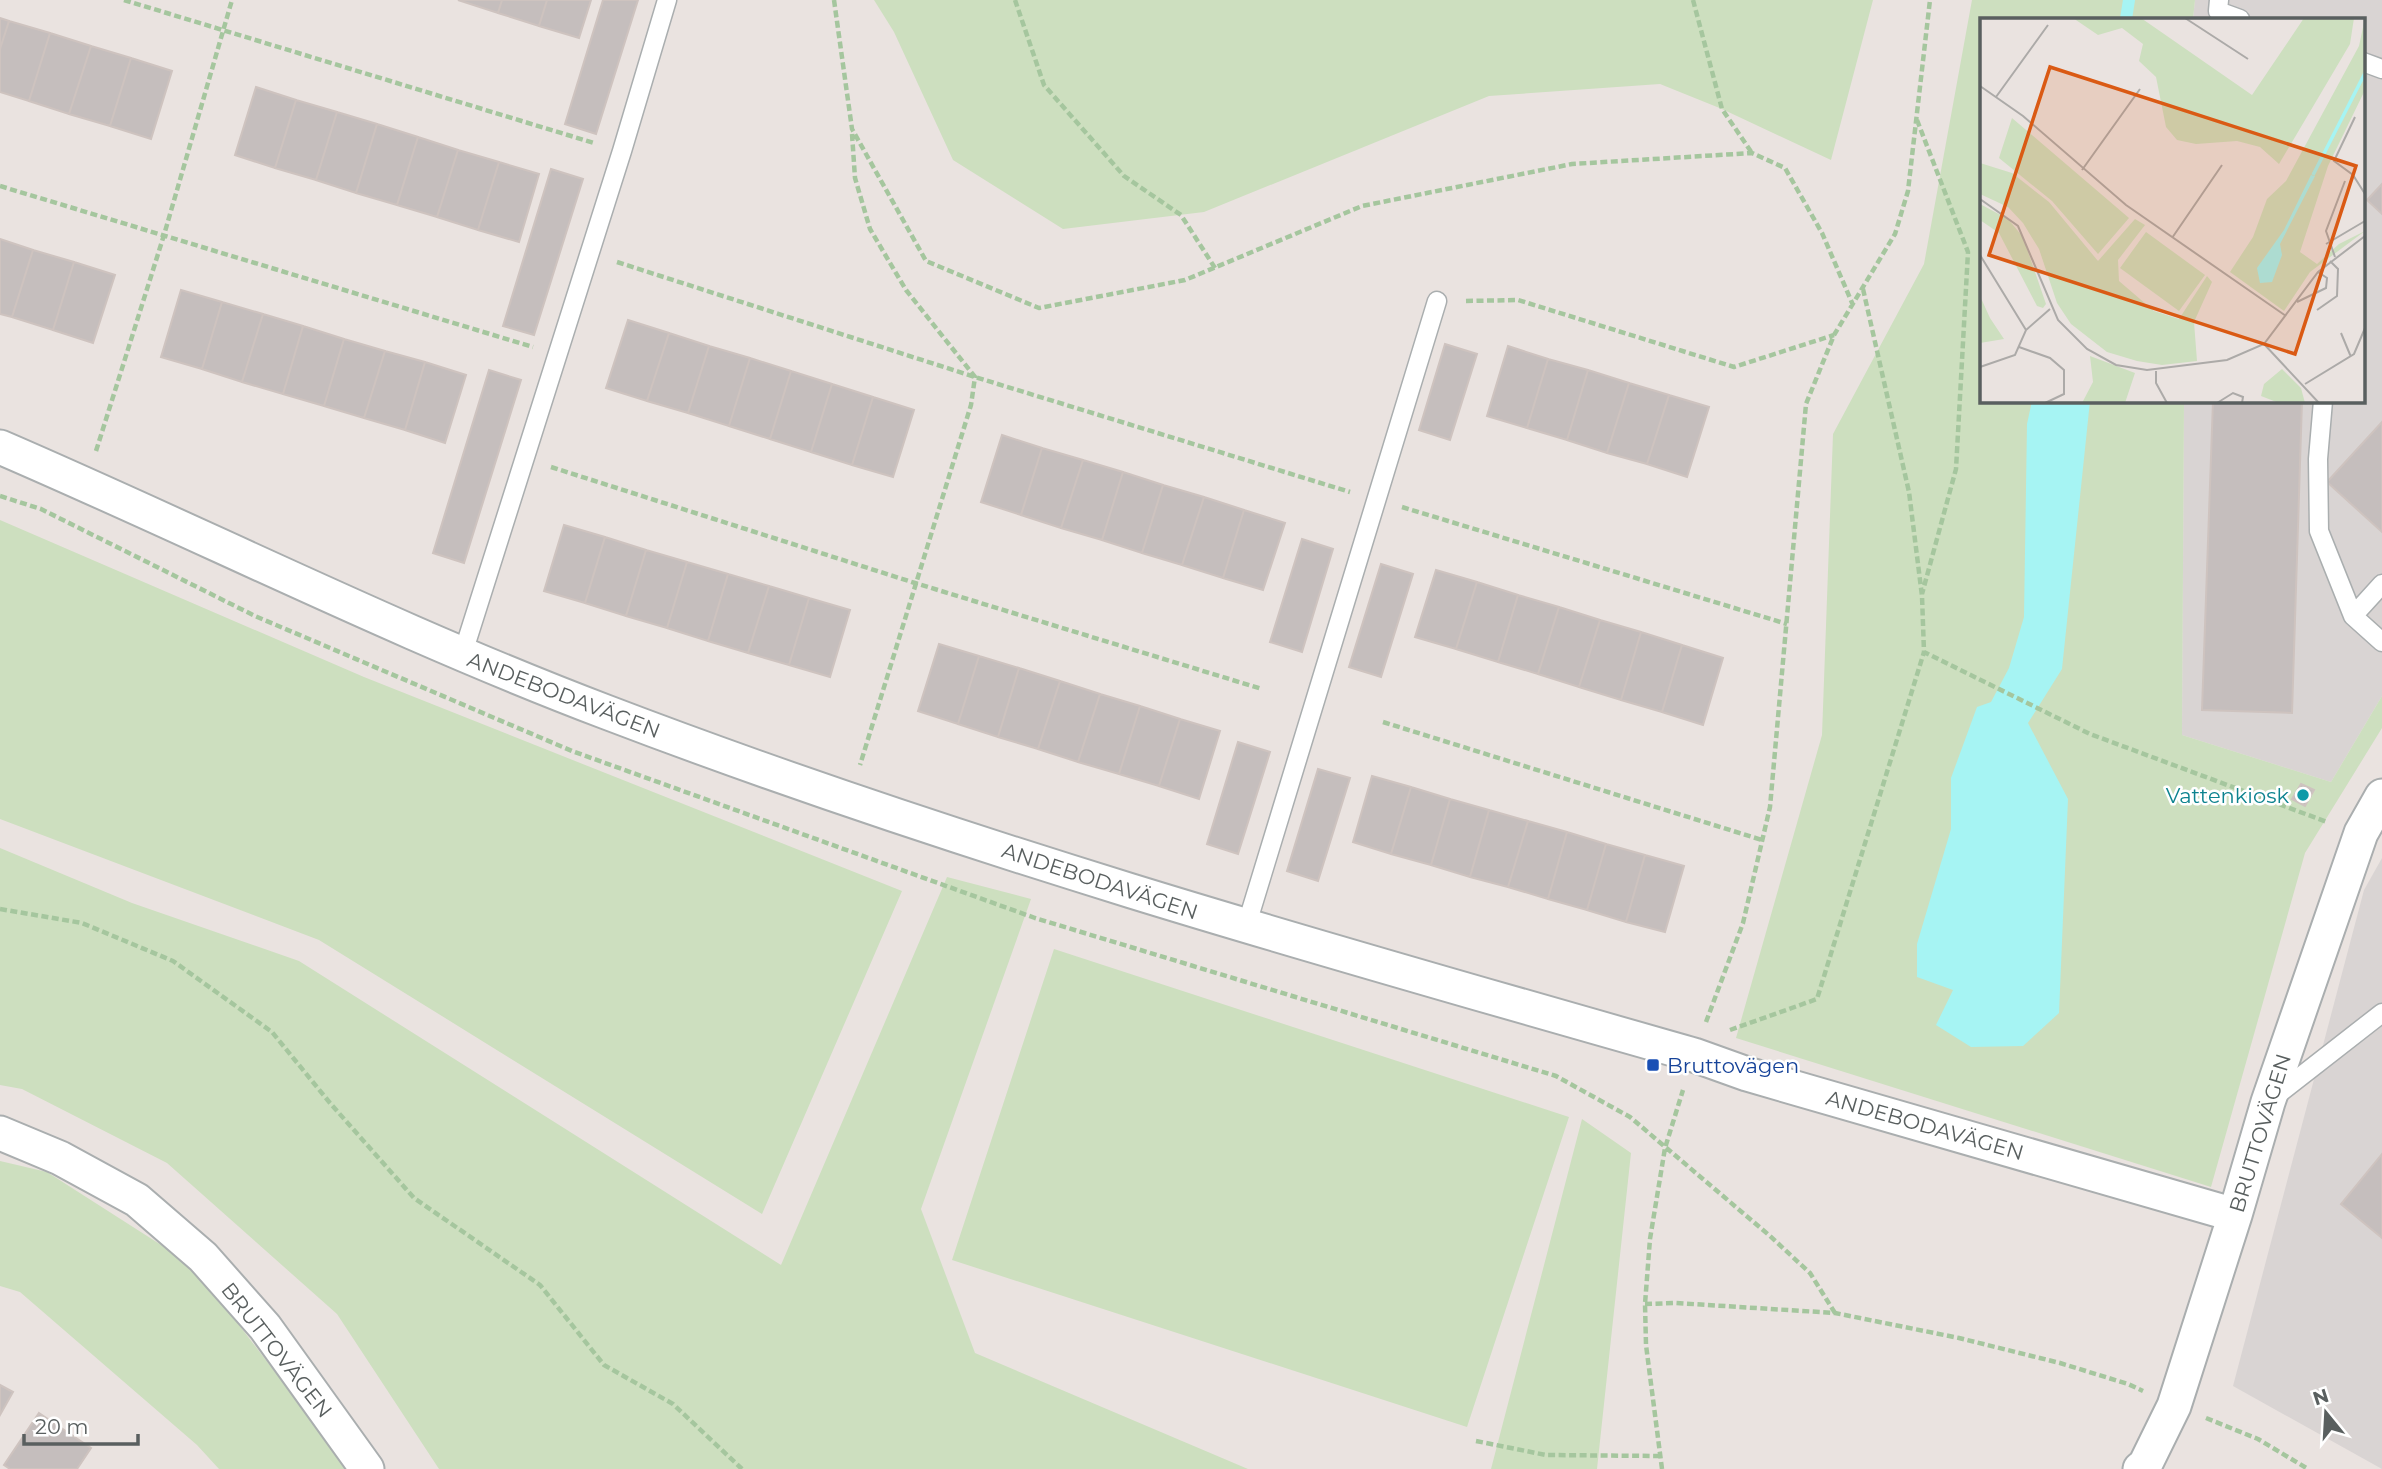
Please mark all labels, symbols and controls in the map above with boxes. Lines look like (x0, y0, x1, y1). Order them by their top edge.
inset map (1980, 18, 2364, 402)
street label: ANDEBODAVÄGEN (464, 647, 664, 743)
place label: Vattenkiosk (2166, 783, 2289, 808)
marker: Vattenkiosk (2295, 787, 2311, 803)
street label: ANDEBODAVÄGEN (999, 838, 1201, 924)
street label: BRUTTOVÄGEN (2224, 1051, 2296, 1215)
place label: Bruttovägen (1667, 1053, 1799, 1078)
marker: Bruttovägen (1645, 1057, 1661, 1073)
street label: ANDEBODAVÄGEN (1823, 1085, 2027, 1165)
street label: BRUTTOVÄGEN (216, 1277, 338, 1423)
north arrow (2291, 1378, 2361, 1448)
text: N (2310, 1384, 2332, 1411)
scale bar (24, 1402, 138, 1446)
text: 20 m (35, 1414, 89, 1439)

